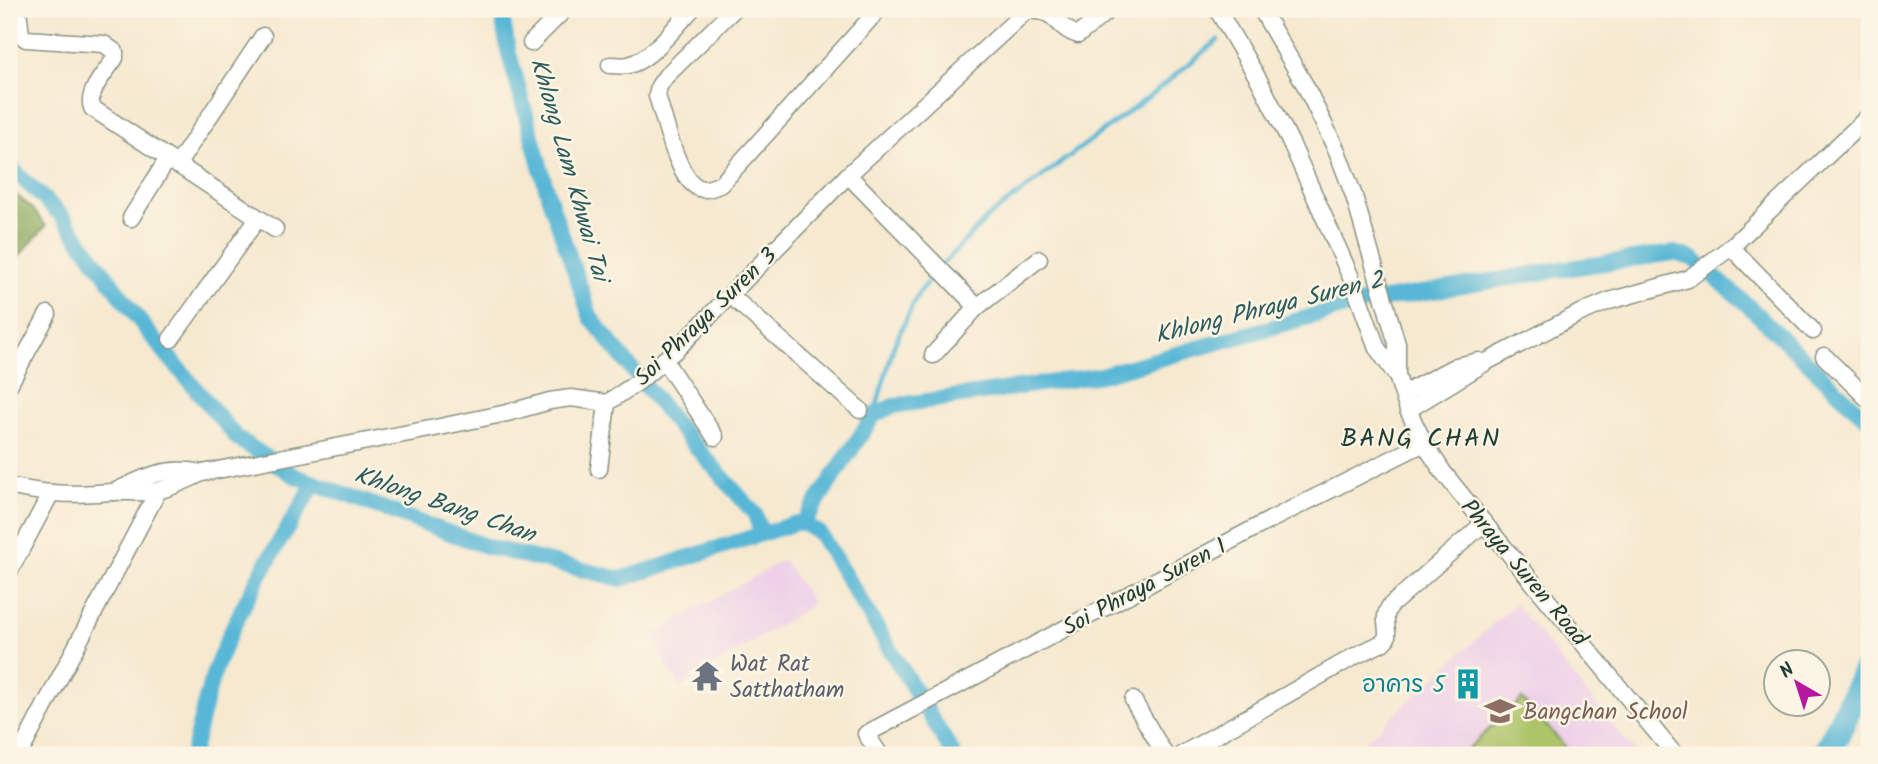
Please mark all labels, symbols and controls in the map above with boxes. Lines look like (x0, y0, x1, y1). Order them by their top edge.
water label: Khlong Lam Khwai Tai (518, 53, 620, 291)
street label: Soi Phraya Suren 3 (627, 239, 786, 395)
water label: Khlong Phraya Suren 2 (1151, 261, 1390, 356)
district label: BANG CHAN (1341, 418, 1501, 460)
water label: Khlong Bang Chan (349, 456, 542, 555)
street label: Phraya Suren Road (1451, 492, 1596, 655)
street label: Soi Phraya Suren 1 (1056, 529, 1233, 646)
place label: Wat Rat Satthatham (730, 647, 844, 709)
north arrow (1762, 648, 1832, 718)
text: N (1773, 656, 1802, 687)
temple icon: Wat Rat Satthatham (690, 659, 724, 693)
building icon: อาคาร 5 (1451, 667, 1485, 701)
place label: อาคาร 5 (1362, 668, 1447, 704)
school or university icon: Bangchan School (1483, 694, 1517, 728)
place label: Bangchan School (1523, 695, 1688, 731)

